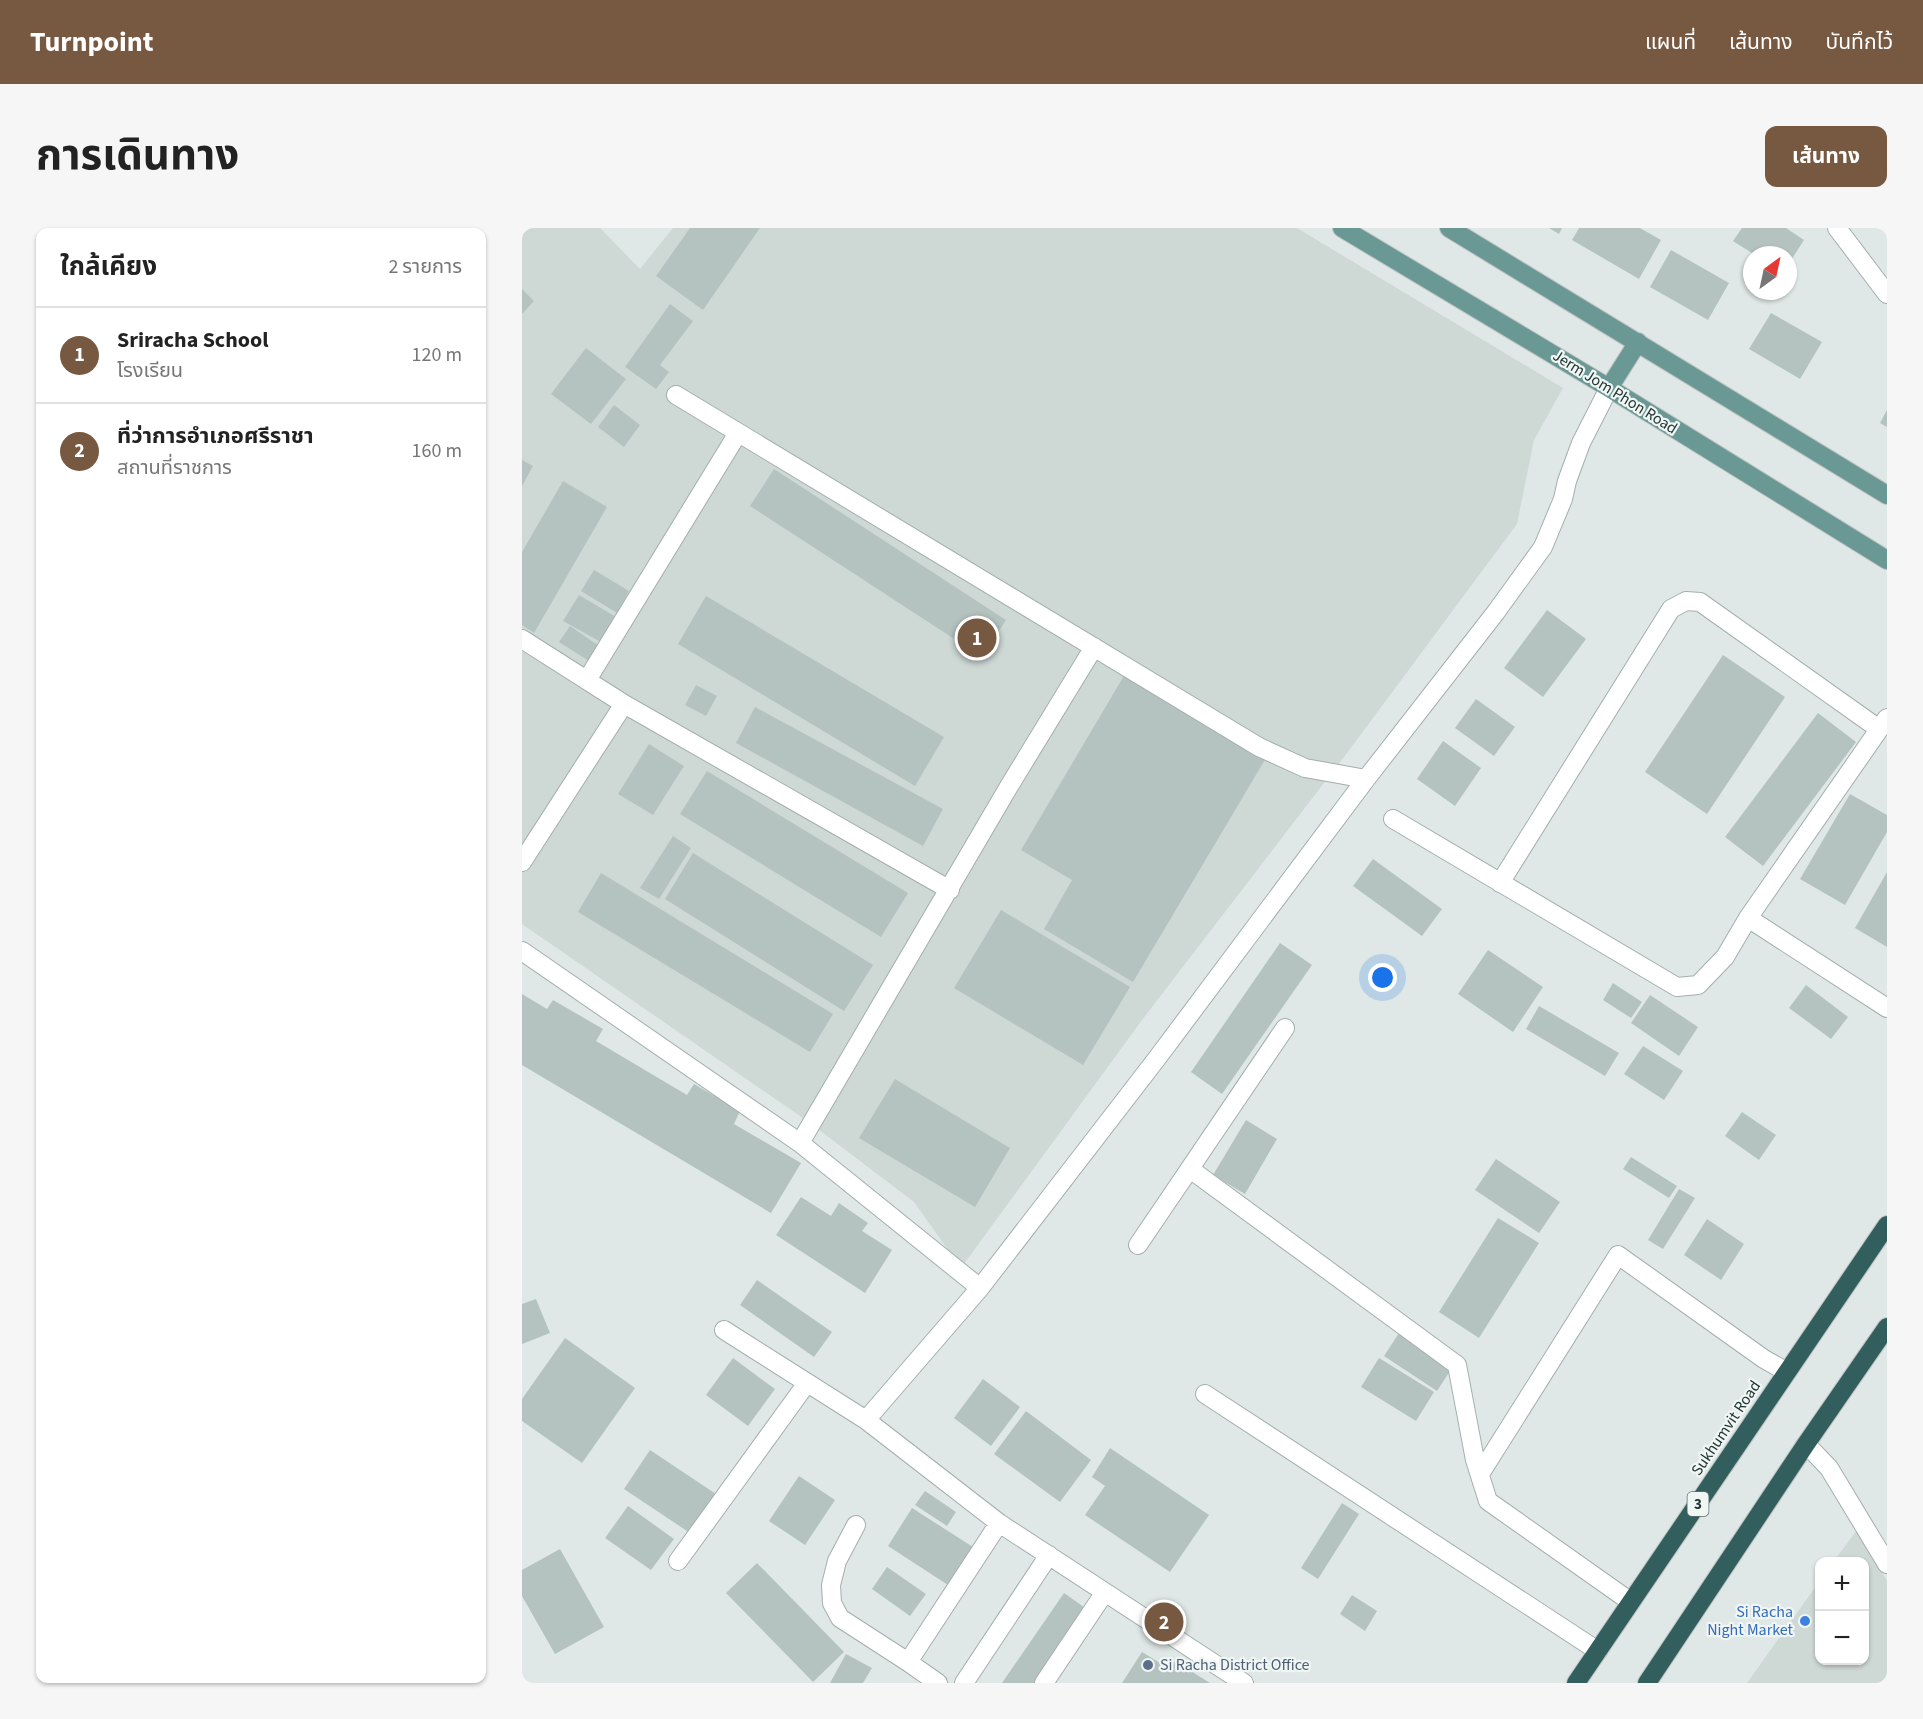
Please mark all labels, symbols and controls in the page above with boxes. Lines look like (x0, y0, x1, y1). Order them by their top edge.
text: Turnpoint (30, 22, 154, 62)
text: แผนที่ (1645, 27, 1696, 57)
text: เส้นทาง (1729, 27, 1793, 57)
text: บันทึกไว้ (1826, 27, 1893, 57)
text: การเดินทาง (36, 126, 239, 186)
button: เส้นทาง (1765, 126, 1887, 187)
north arrow (1743, 246, 1797, 300)
text: ใกล้เคียง (60, 248, 157, 285)
text: 2 รายการ (388, 253, 462, 281)
text: Sriracha School (117, 324, 268, 356)
text: 1 (74, 341, 85, 369)
text: 120 m (412, 341, 462, 369)
street label: Jerm Jom Phon Road (1548, 345, 1682, 439)
text: โรงเรียน (117, 357, 183, 385)
text: ที่ว่าการอำเภอศรีราชา (117, 420, 314, 452)
text: 2 (74, 437, 85, 465)
text: 160 m (412, 437, 462, 465)
text: สถานที่ราชการ (117, 454, 232, 482)
pin: 1 (958, 616, 996, 660)
your location (1368, 963, 1397, 992)
street label: Sukhumvit Road (1686, 1376, 1766, 1480)
road number: 3 (1688, 1492, 1708, 1516)
map controls (1815, 1557, 1869, 1665)
button: + (1815, 1557, 1869, 1611)
pin: 2 (1144, 1600, 1184, 1644)
place label: Si Racha Night Market (1707, 1601, 1794, 1641)
button: − (1815, 1611, 1869, 1665)
marker: Si Racha Night Market (1798, 1614, 1812, 1628)
place label: Si Racha District Office (1160, 1654, 1310, 1676)
marker: Si Racha District Office (1141, 1658, 1155, 1672)

